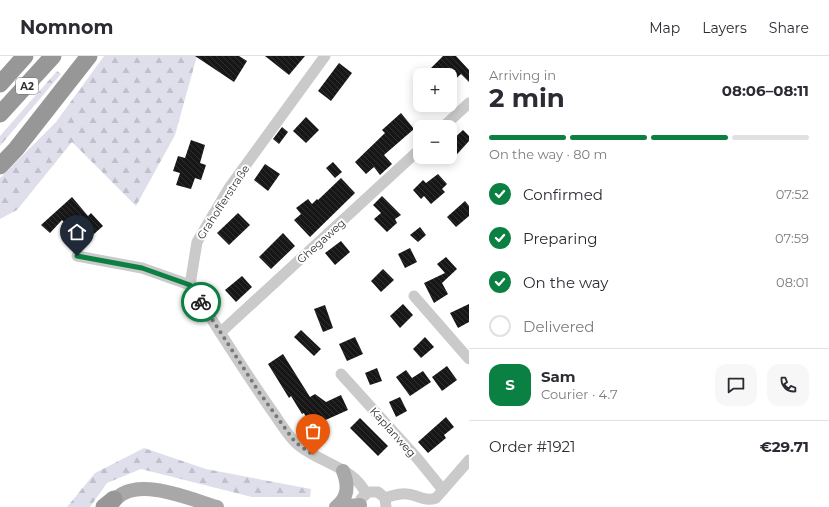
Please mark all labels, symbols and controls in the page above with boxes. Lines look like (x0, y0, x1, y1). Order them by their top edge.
text: Nomnom (20, 16, 113, 39)
text: Map (649, 19, 680, 37)
text: Layers (702, 19, 747, 37)
text: Share (769, 19, 809, 37)
text: Arriving in (489, 67, 556, 83)
map controls (413, 68, 457, 164)
button: + (413, 68, 457, 112)
road number: A2 (16, 78, 38, 94)
text: 08:06–08:11 (722, 81, 809, 100)
text: 2 min (489, 82, 565, 114)
button: − (413, 120, 457, 164)
text: On the way · 80 m (489, 146, 607, 162)
street label: Grahofferstraße (194, 162, 252, 242)
icon: check (489, 183, 511, 205)
text: Confirmed (523, 185, 603, 204)
text: 07:52 (776, 186, 809, 202)
pin (60, 215, 94, 256)
street label: Ghegaweg (294, 216, 348, 266)
icon: home (66, 221, 88, 243)
icon: check (489, 227, 511, 249)
text: Preparing (523, 229, 598, 248)
text: 07:59 (775, 230, 809, 246)
icon: check (489, 271, 511, 293)
text: On the way (523, 273, 608, 292)
text: 08:01 (776, 274, 809, 290)
courier (181, 282, 221, 322)
icon: bike (190, 291, 212, 313)
text: Delivered (523, 317, 595, 336)
button: chat (715, 364, 757, 406)
button: phone (767, 364, 809, 406)
text: Sam (541, 367, 576, 386)
text: S (505, 375, 515, 394)
text: Courier · 4.7 (541, 386, 618, 402)
street label: Kaplanweg (367, 404, 419, 460)
pin (296, 414, 330, 455)
icon: bag (302, 420, 324, 442)
text: Order #1921 (489, 437, 576, 456)
text: €29.71 (760, 437, 809, 456)

